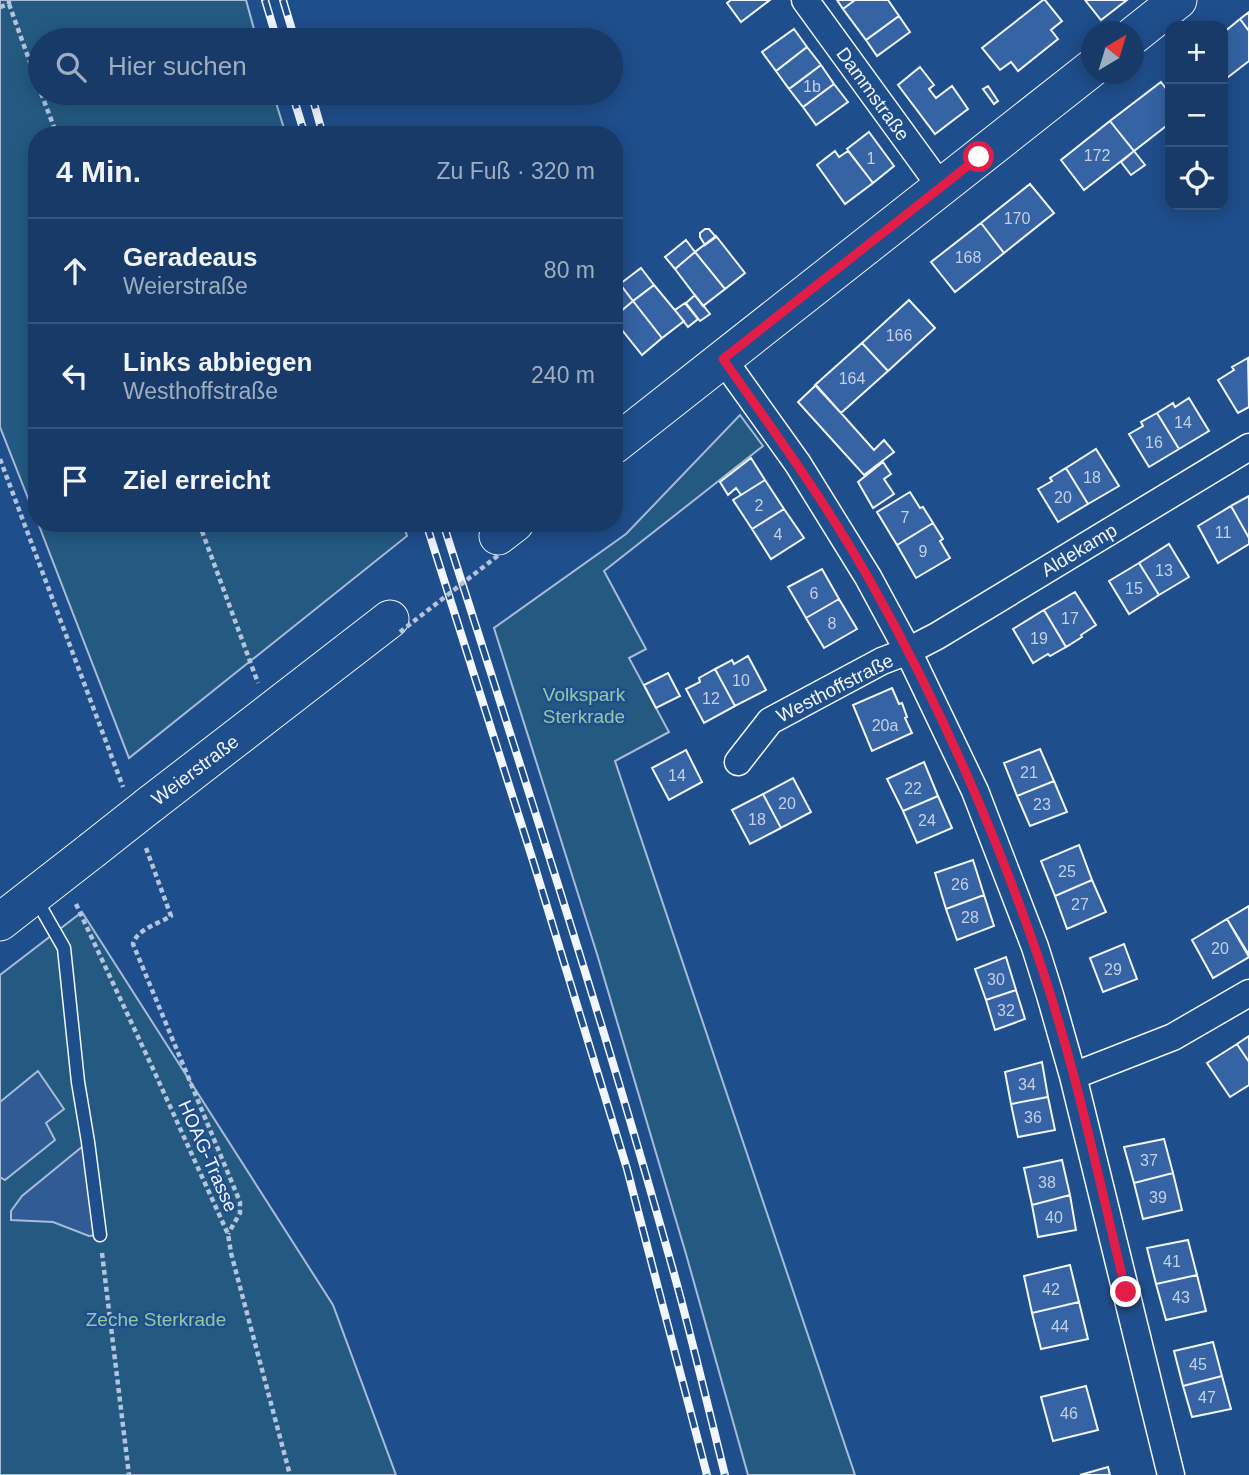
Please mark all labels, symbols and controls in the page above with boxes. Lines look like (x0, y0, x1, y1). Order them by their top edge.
north arrow (1081, 21, 1144, 84)
map controls (1165, 21, 1228, 210)
button: + (1165, 21, 1228, 84)
search box (28, 28, 623, 105)
street label: Dammstraße (832, 43, 914, 145)
icon: search (52, 48, 90, 86)
text: Hier suchen (108, 51, 247, 81)
house number: 1b (803, 78, 821, 95)
button: − (1165, 84, 1228, 147)
route start (963, 141, 994, 172)
house number: 172 (1084, 147, 1110, 164)
button: locate (1165, 147, 1228, 210)
house number: 1 (867, 150, 876, 167)
text: 4 Min. (56, 155, 141, 188)
text: Zu Fuß · 320 m (437, 158, 595, 184)
house number: 170 (1004, 210, 1030, 227)
text: Geradeaus (123, 242, 257, 272)
house number: 168 (955, 249, 981, 266)
icon: ahead (56, 252, 94, 290)
text: 80 m (544, 257, 595, 283)
text: Weierstraße (123, 273, 248, 299)
house number: 166 (886, 327, 912, 344)
text: Links abbiegen (123, 347, 312, 377)
icon: left (56, 357, 94, 395)
text: 240 m (531, 362, 595, 388)
house number: 164 (839, 370, 865, 387)
text: Westhoffstraße (123, 378, 278, 404)
house number: 14 (1174, 414, 1192, 431)
house number: 16 (1145, 434, 1163, 451)
icon: arrive (56, 462, 94, 500)
text: Ziel erreicht (123, 465, 270, 495)
house number: 18 (1083, 469, 1101, 486)
house number: 20 (1054, 489, 1072, 506)
house number: 2 (755, 497, 764, 514)
house number: 7 (901, 509, 910, 526)
street label: Aldekamp (1037, 519, 1121, 581)
house number: 11 (1215, 524, 1231, 541)
house number: 4 (774, 526, 783, 543)
house number: 9 (919, 543, 928, 560)
house number: 13 (1155, 562, 1173, 579)
house number: 15 (1125, 580, 1143, 597)
house number: 6 (810, 585, 819, 602)
house number: 17 (1061, 610, 1079, 627)
house number: 8 (828, 615, 837, 632)
house number: 19 (1030, 630, 1048, 647)
street label: Westhoffstraße (773, 650, 897, 726)
house number: 10 (732, 672, 750, 689)
park label: Volkspark Sterkrade (543, 684, 626, 727)
house number: 12 (702, 690, 720, 707)
house number: 20a (872, 717, 898, 734)
street label: Weierstraße (148, 731, 242, 809)
house number: 21 (1020, 764, 1038, 781)
house number: 14 (668, 767, 686, 784)
house number: 22 (904, 780, 922, 797)
house number: 20 (778, 795, 796, 812)
house number: 23 (1033, 796, 1051, 813)
house number: 18 (748, 811, 766, 828)
house number: 24 (918, 812, 936, 829)
house number: 25 (1058, 863, 1076, 880)
house number: 26 (951, 876, 969, 893)
house number: 27 (1071, 896, 1089, 913)
house number: 28 (961, 909, 979, 926)
house number: 20 (1211, 940, 1229, 957)
house number: 29 (1104, 961, 1122, 978)
house number: 30 (987, 971, 1005, 988)
house number: 32 (997, 1002, 1015, 1019)
house number: 34 (1018, 1076, 1036, 1093)
street label: HOAG-Trasse (174, 1097, 242, 1215)
house number: 36 (1024, 1109, 1042, 1126)
house number: 37 (1140, 1152, 1158, 1169)
house number: 38 (1038, 1174, 1056, 1191)
house number: 39 (1149, 1189, 1167, 1206)
house number: 40 (1045, 1209, 1063, 1226)
house number: 41 (1163, 1253, 1181, 1270)
route end (1110, 1276, 1141, 1307)
house number: 42 (1042, 1281, 1060, 1298)
house number: 43 (1172, 1289, 1190, 1306)
park label: Zeche Sterkrade (86, 1309, 226, 1330)
house number: 44 (1051, 1318, 1069, 1335)
house number: 45 (1189, 1356, 1207, 1373)
house number: 47 (1198, 1389, 1216, 1406)
house number: 46 (1060, 1405, 1078, 1422)

